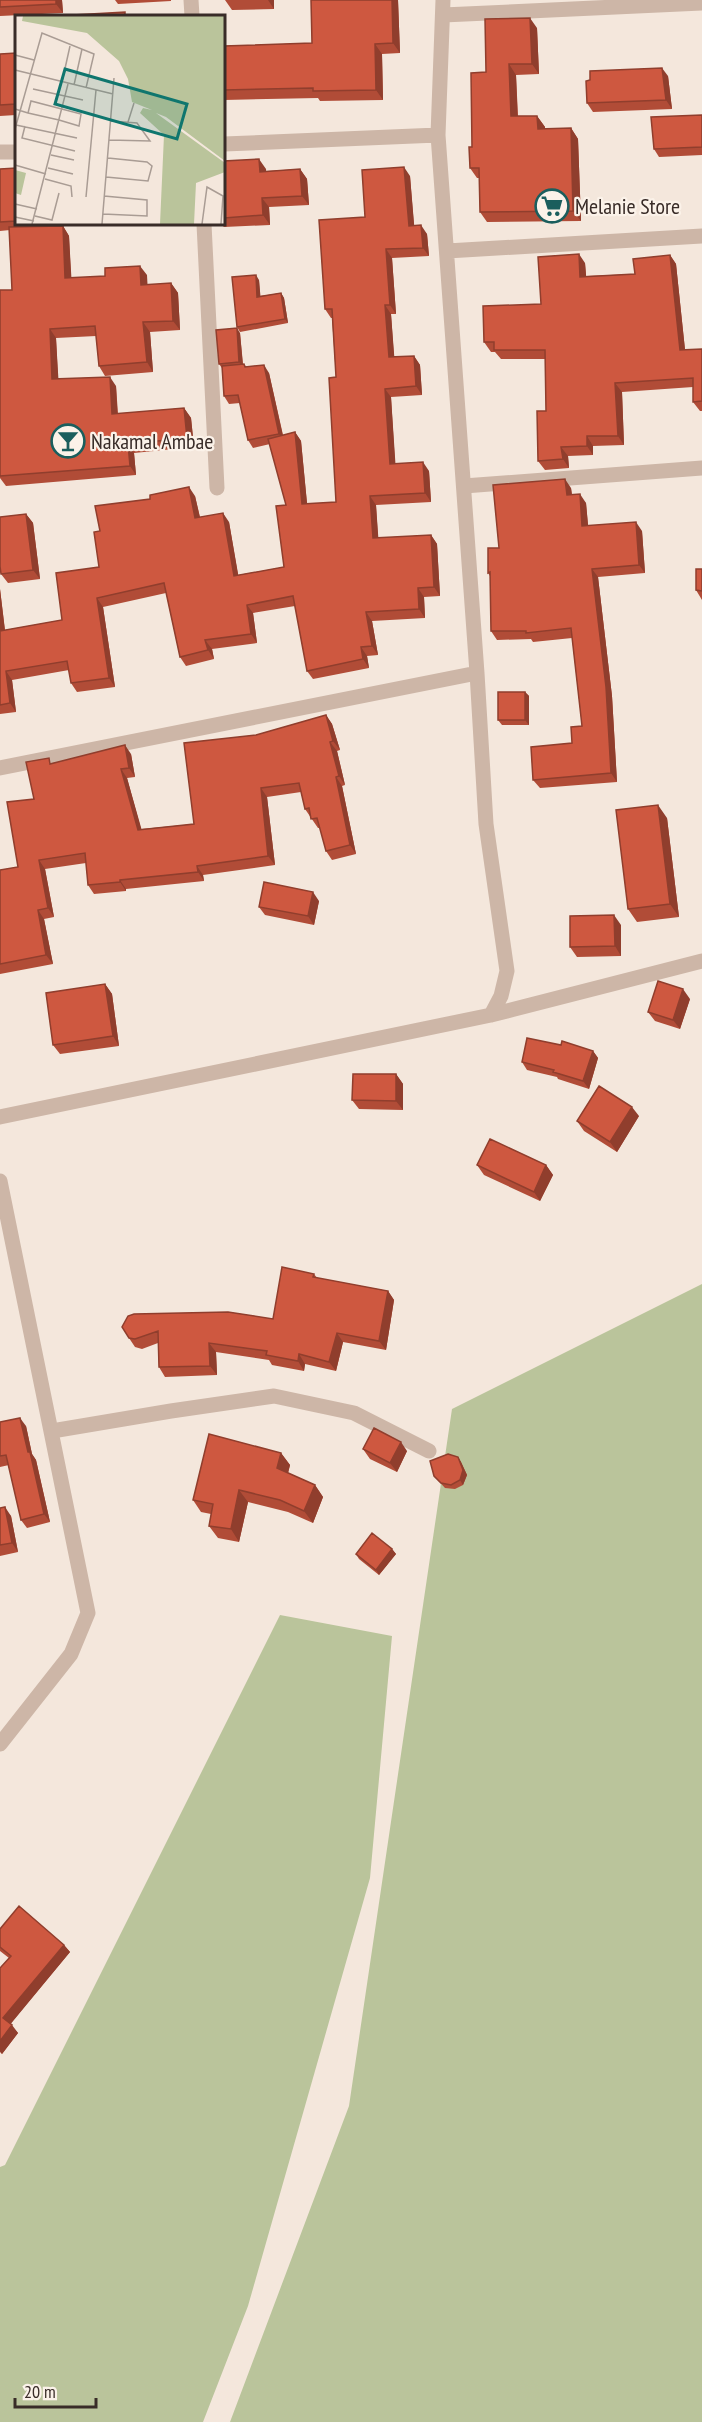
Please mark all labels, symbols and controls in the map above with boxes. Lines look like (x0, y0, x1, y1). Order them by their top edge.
inset map (15, 15, 225, 225)
supermarket icon: Melanie Store (534, 188, 570, 224)
place label: Melanie Store (575, 192, 680, 220)
bar icon: Nakamal Ambae (50, 423, 86, 459)
place label: Nakamal Ambae (91, 427, 213, 455)
scale bar (15, 2371, 96, 2409)
text: 20 m (24, 2380, 56, 2403)

